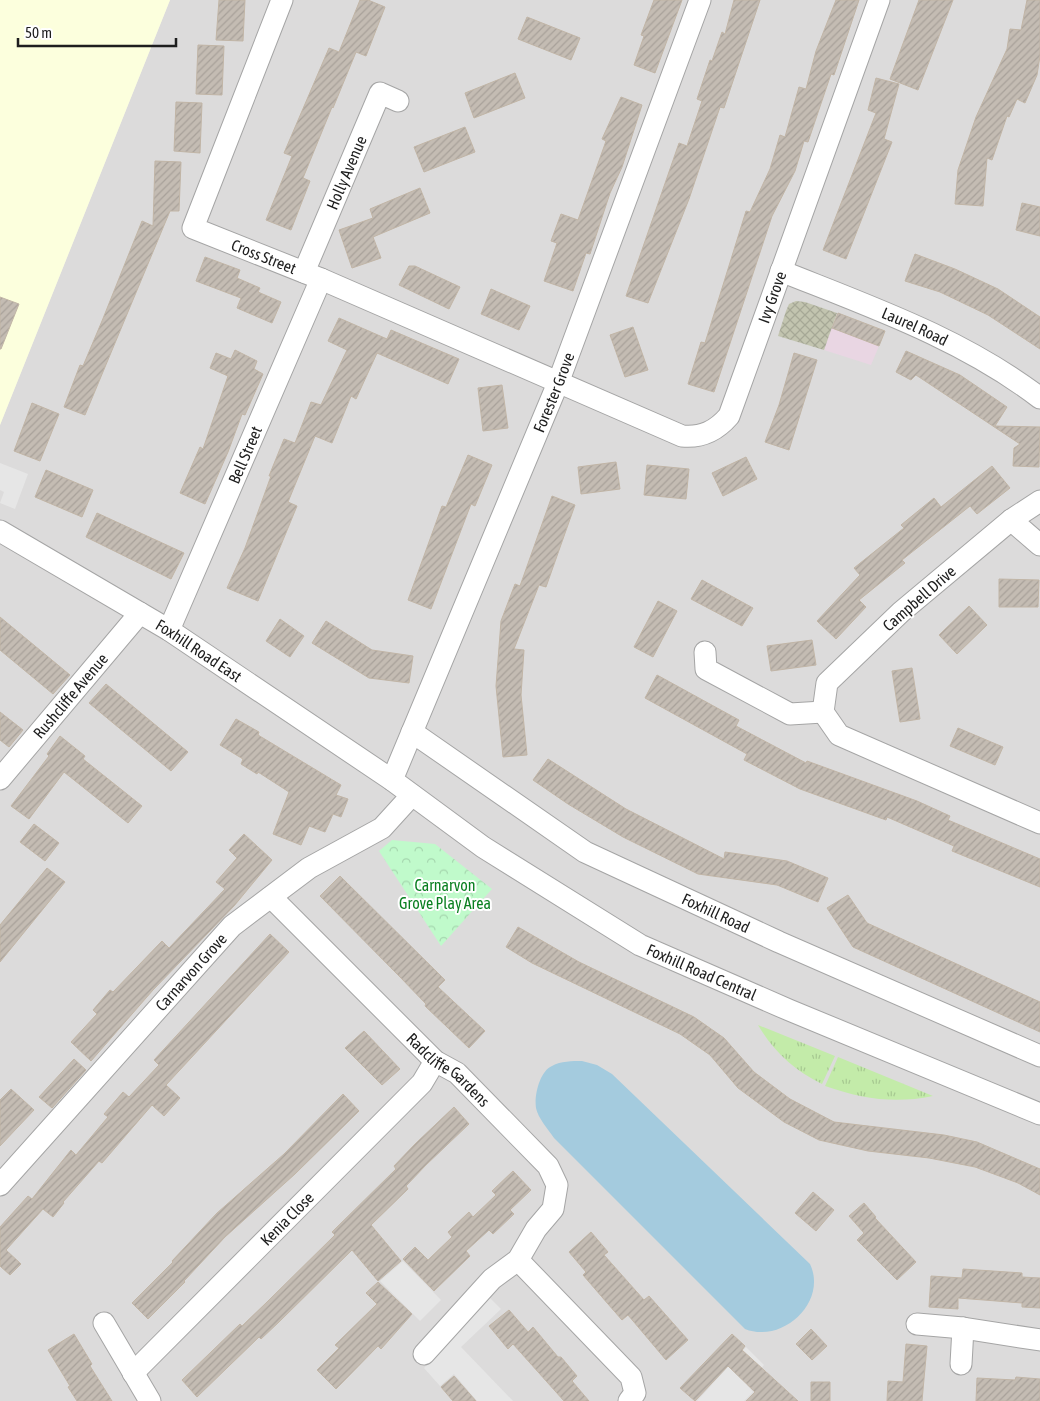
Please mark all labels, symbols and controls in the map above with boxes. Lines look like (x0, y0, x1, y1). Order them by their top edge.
scale bar (18, 15, 175, 47)
text: 50 m (25, 24, 52, 41)
street label: Holly Avenue (323, 133, 370, 212)
street label: Cross Street (229, 235, 299, 277)
street label: Ivy Grove (754, 269, 789, 325)
street label: Laurel Road (879, 303, 951, 349)
street label: Forester Grove (529, 350, 578, 435)
street label: Bell Street (225, 423, 265, 486)
street label: Campbell Drive (879, 562, 960, 635)
street label: Foxhill Road East (153, 615, 246, 686)
street label: Rushcliffe Avenue (29, 650, 111, 742)
park label: Carnarvon Grove Play Area (399, 876, 491, 913)
street label: Foxhill Road (679, 889, 753, 936)
street label: Carnarvon Grove (152, 930, 230, 1014)
street label: Foxhill Road Central (644, 940, 760, 1004)
street label: Radcliffe Gardens (403, 1029, 494, 1110)
street label: Kenia Close (257, 1188, 317, 1249)

